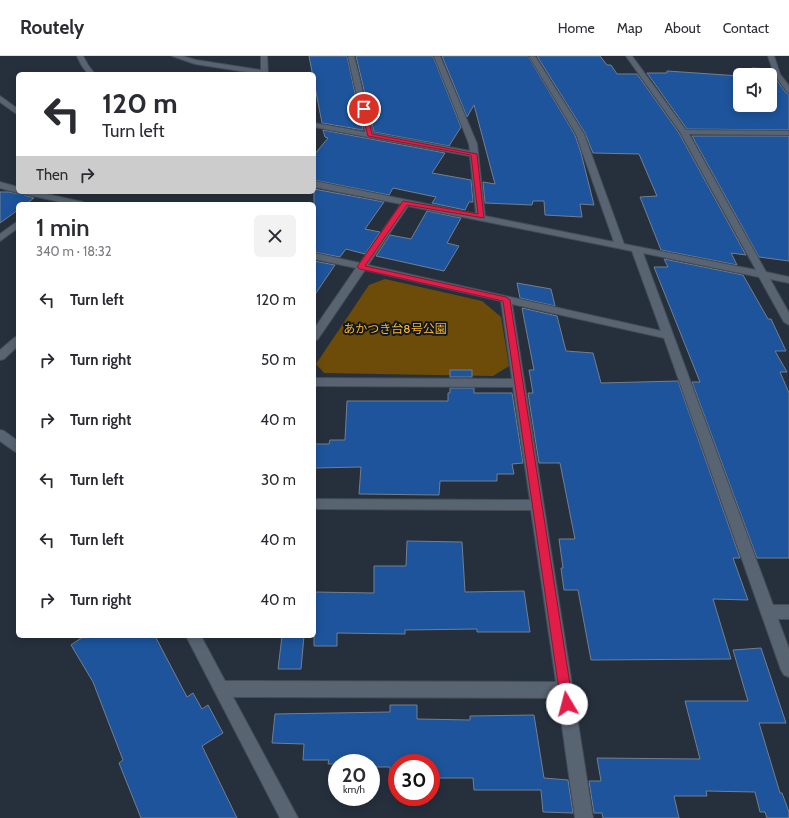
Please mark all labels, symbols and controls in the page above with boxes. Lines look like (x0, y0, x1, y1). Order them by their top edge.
text: Routely (20, 16, 84, 39)
text: Home (558, 19, 595, 37)
text: Map (617, 19, 642, 37)
text: About (664, 19, 701, 37)
text: Contact (723, 19, 769, 37)
map controls (733, 68, 777, 112)
button: sound (733, 68, 777, 112)
text: 120 m (102, 86, 178, 120)
icon: left (36, 88, 88, 140)
pin (347, 92, 381, 126)
icon: arrive (353, 98, 375, 120)
text: Turn left (102, 120, 165, 142)
icon: right (76, 164, 98, 186)
text: Then (36, 166, 68, 184)
text: 1 min (36, 213, 90, 242)
button: close (254, 215, 296, 257)
text: 340 m · 18:32 (36, 243, 112, 259)
icon: left (36, 289, 58, 311)
text: Turn left (70, 291, 124, 309)
text: 120 m (256, 291, 296, 309)
park label: あかつき台8号公園 (343, 321, 447, 336)
icon: right (36, 349, 58, 371)
text: Turn right (70, 351, 131, 369)
text: 50 m (261, 351, 296, 369)
icon: right (36, 409, 58, 431)
text: Turn right (70, 411, 131, 429)
text: 40 m (260, 411, 296, 429)
icon: left (36, 469, 58, 491)
text: Turn left (70, 471, 124, 489)
text: 30 m (261, 471, 296, 489)
icon: left (36, 529, 58, 551)
text: Turn left (70, 531, 124, 549)
text: 40 m (260, 531, 296, 549)
icon: right (36, 589, 58, 611)
text: Turn right (70, 591, 131, 609)
text: 40 m (260, 591, 296, 609)
position arrow (546, 683, 588, 725)
speed limit sign: 30 (388, 754, 440, 806)
text: 20 (342, 763, 366, 787)
text: km/h (343, 783, 365, 796)

